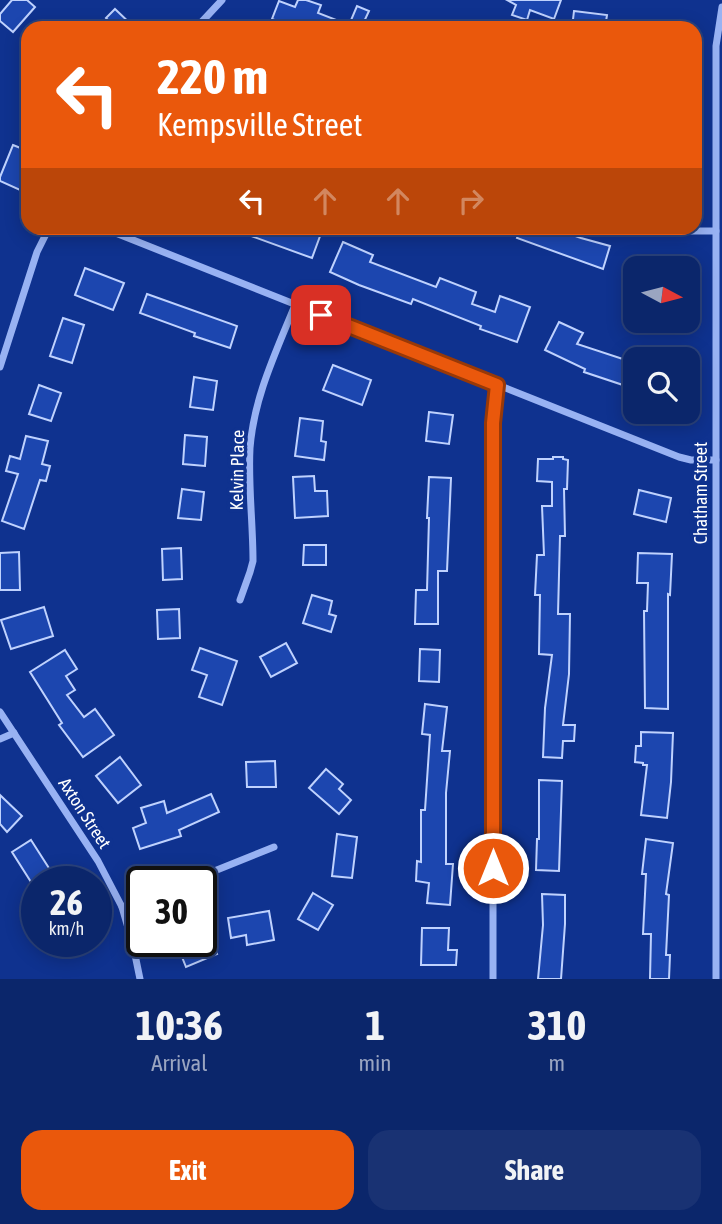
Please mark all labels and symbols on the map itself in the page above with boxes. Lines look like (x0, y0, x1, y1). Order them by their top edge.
north arrow (623, 256, 700, 332)
pin (291, 285, 351, 345)
street label: Kelvin Place (226, 429, 248, 511)
street label: Chatham Street (690, 442, 711, 544)
street label: Axton Street (54, 774, 116, 852)
position arrow (456, 831, 530, 905)
speed limit sign: 30 (126, 866, 217, 957)

